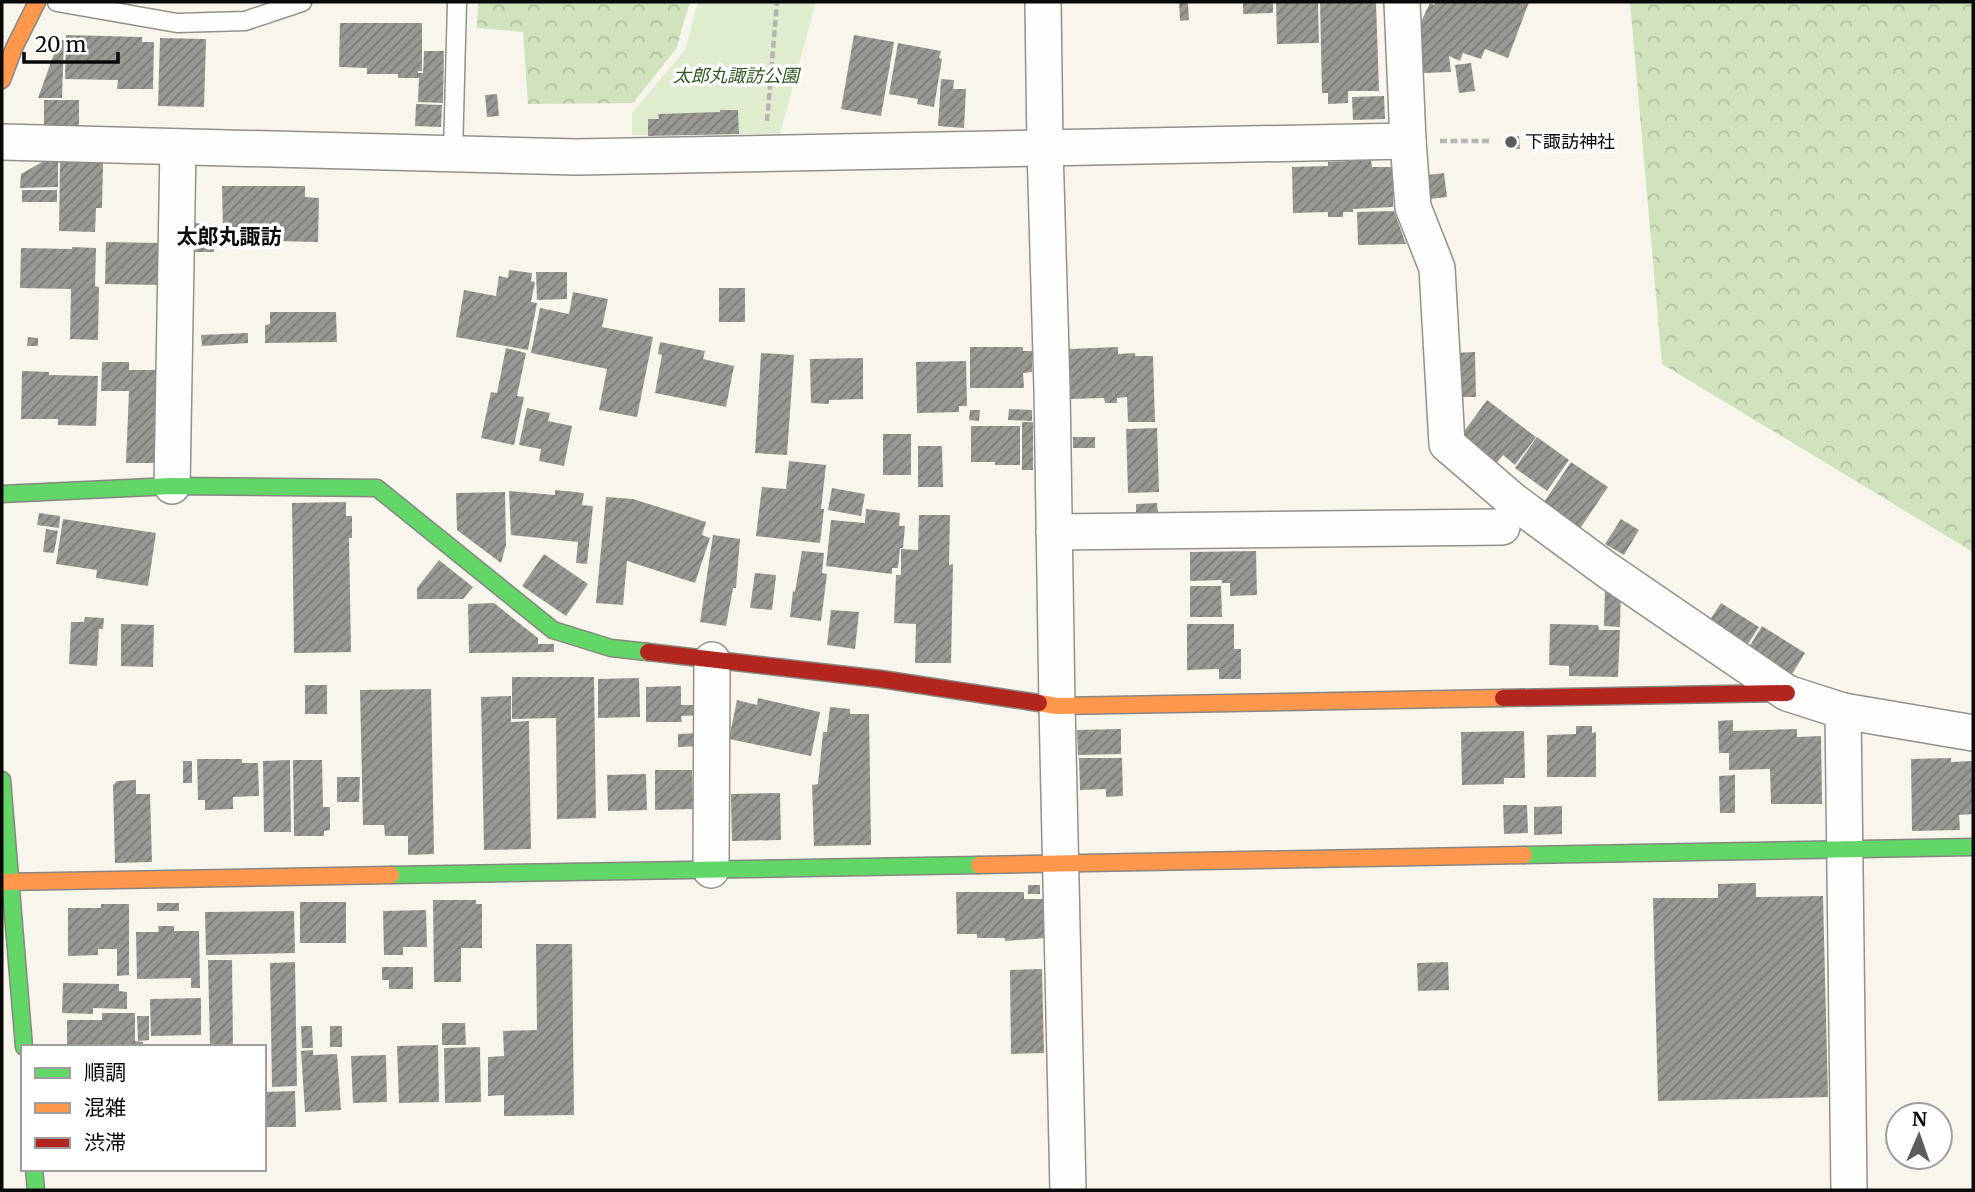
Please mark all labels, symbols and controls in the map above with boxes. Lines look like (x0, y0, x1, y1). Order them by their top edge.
scale bar (24, 21, 119, 65)
text: 20 m (35, 31, 87, 58)
park label: 太郎丸諏訪公園 (673, 64, 802, 87)
place label: 下諏訪神社 (1525, 130, 1615, 153)
marker: 下諏訪神社 (1503, 134, 1519, 150)
district label: 太郎丸諏訪 (177, 223, 282, 250)
legend (21, 1045, 266, 1171)
text: 順調 (84, 1059, 126, 1086)
text: 混雑 (84, 1094, 126, 1121)
north arrow (1884, 1101, 1954, 1171)
text: N (1912, 1107, 1928, 1131)
text: 渋滞 (84, 1129, 126, 1156)

